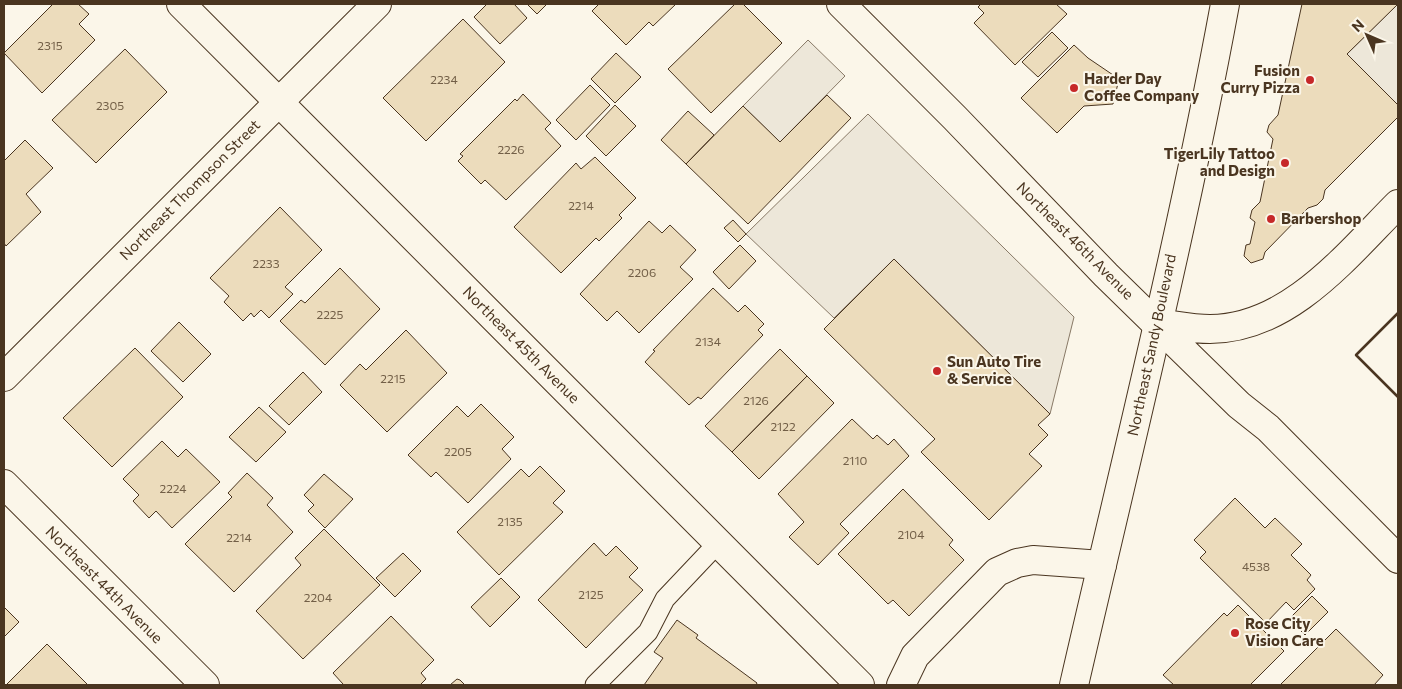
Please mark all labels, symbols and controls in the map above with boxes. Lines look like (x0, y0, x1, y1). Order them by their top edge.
north arrow (1342, 10, 1392, 60)
text: N (1348, 16, 1367, 35)
house number: 2315 (37, 38, 63, 52)
place label: Fusion Curry Pizza (1220, 61, 1300, 96)
place label: Harder Day Coffee Company (1084, 69, 1200, 104)
house number: 2234 (430, 72, 458, 86)
marker: Fusion Curry Pizza (1304, 74, 1316, 86)
marker: Harder Day Coffee Company (1068, 82, 1080, 94)
house number: 2305 (96, 98, 124, 112)
street label: Northeast Thompson Street (115, 115, 263, 263)
house number: 2226 (497, 142, 525, 156)
place label: TigerLily Tattoo and Design (1164, 144, 1275, 179)
marker: TigerLily Tattoo and Design (1279, 157, 1291, 169)
street label: Northeast 46th Avenue (1013, 178, 1138, 303)
house number: 2214 (568, 198, 594, 212)
place label: Barbershop (1281, 209, 1361, 227)
marker: Barbershop (1265, 213, 1277, 225)
street label: Northeast Sandy Boulevard (1123, 252, 1179, 437)
house number: 2233 (253, 256, 280, 270)
house number: 2206 (628, 265, 656, 279)
street label: Northeast 45th Avenue (460, 282, 584, 407)
house number: 2225 (317, 307, 344, 321)
house number: 2134 (695, 334, 721, 348)
place label: Sun Auto Tire & Service (947, 352, 1041, 387)
marker: Sun Auto Tire & Service (931, 365, 943, 377)
house number: 2215 (380, 371, 406, 385)
house number: 2126 (743, 393, 769, 407)
house number: 2122 (770, 419, 796, 433)
house number: 2205 (444, 444, 472, 458)
house number: 2110 (843, 453, 868, 467)
house number: 2224 (160, 481, 186, 495)
house number: 2135 (497, 514, 523, 528)
street label: Northeast 44th Avenue (42, 522, 167, 647)
house number: 2104 (898, 527, 924, 541)
house number: 2214 (226, 530, 252, 544)
house number: 4538 (1242, 559, 1270, 573)
house number: 2125 (578, 587, 604, 601)
house number: 2204 (304, 590, 332, 604)
place label: Rose City Vision Care (1245, 614, 1324, 649)
marker: Rose City Vision Care (1229, 627, 1241, 639)

